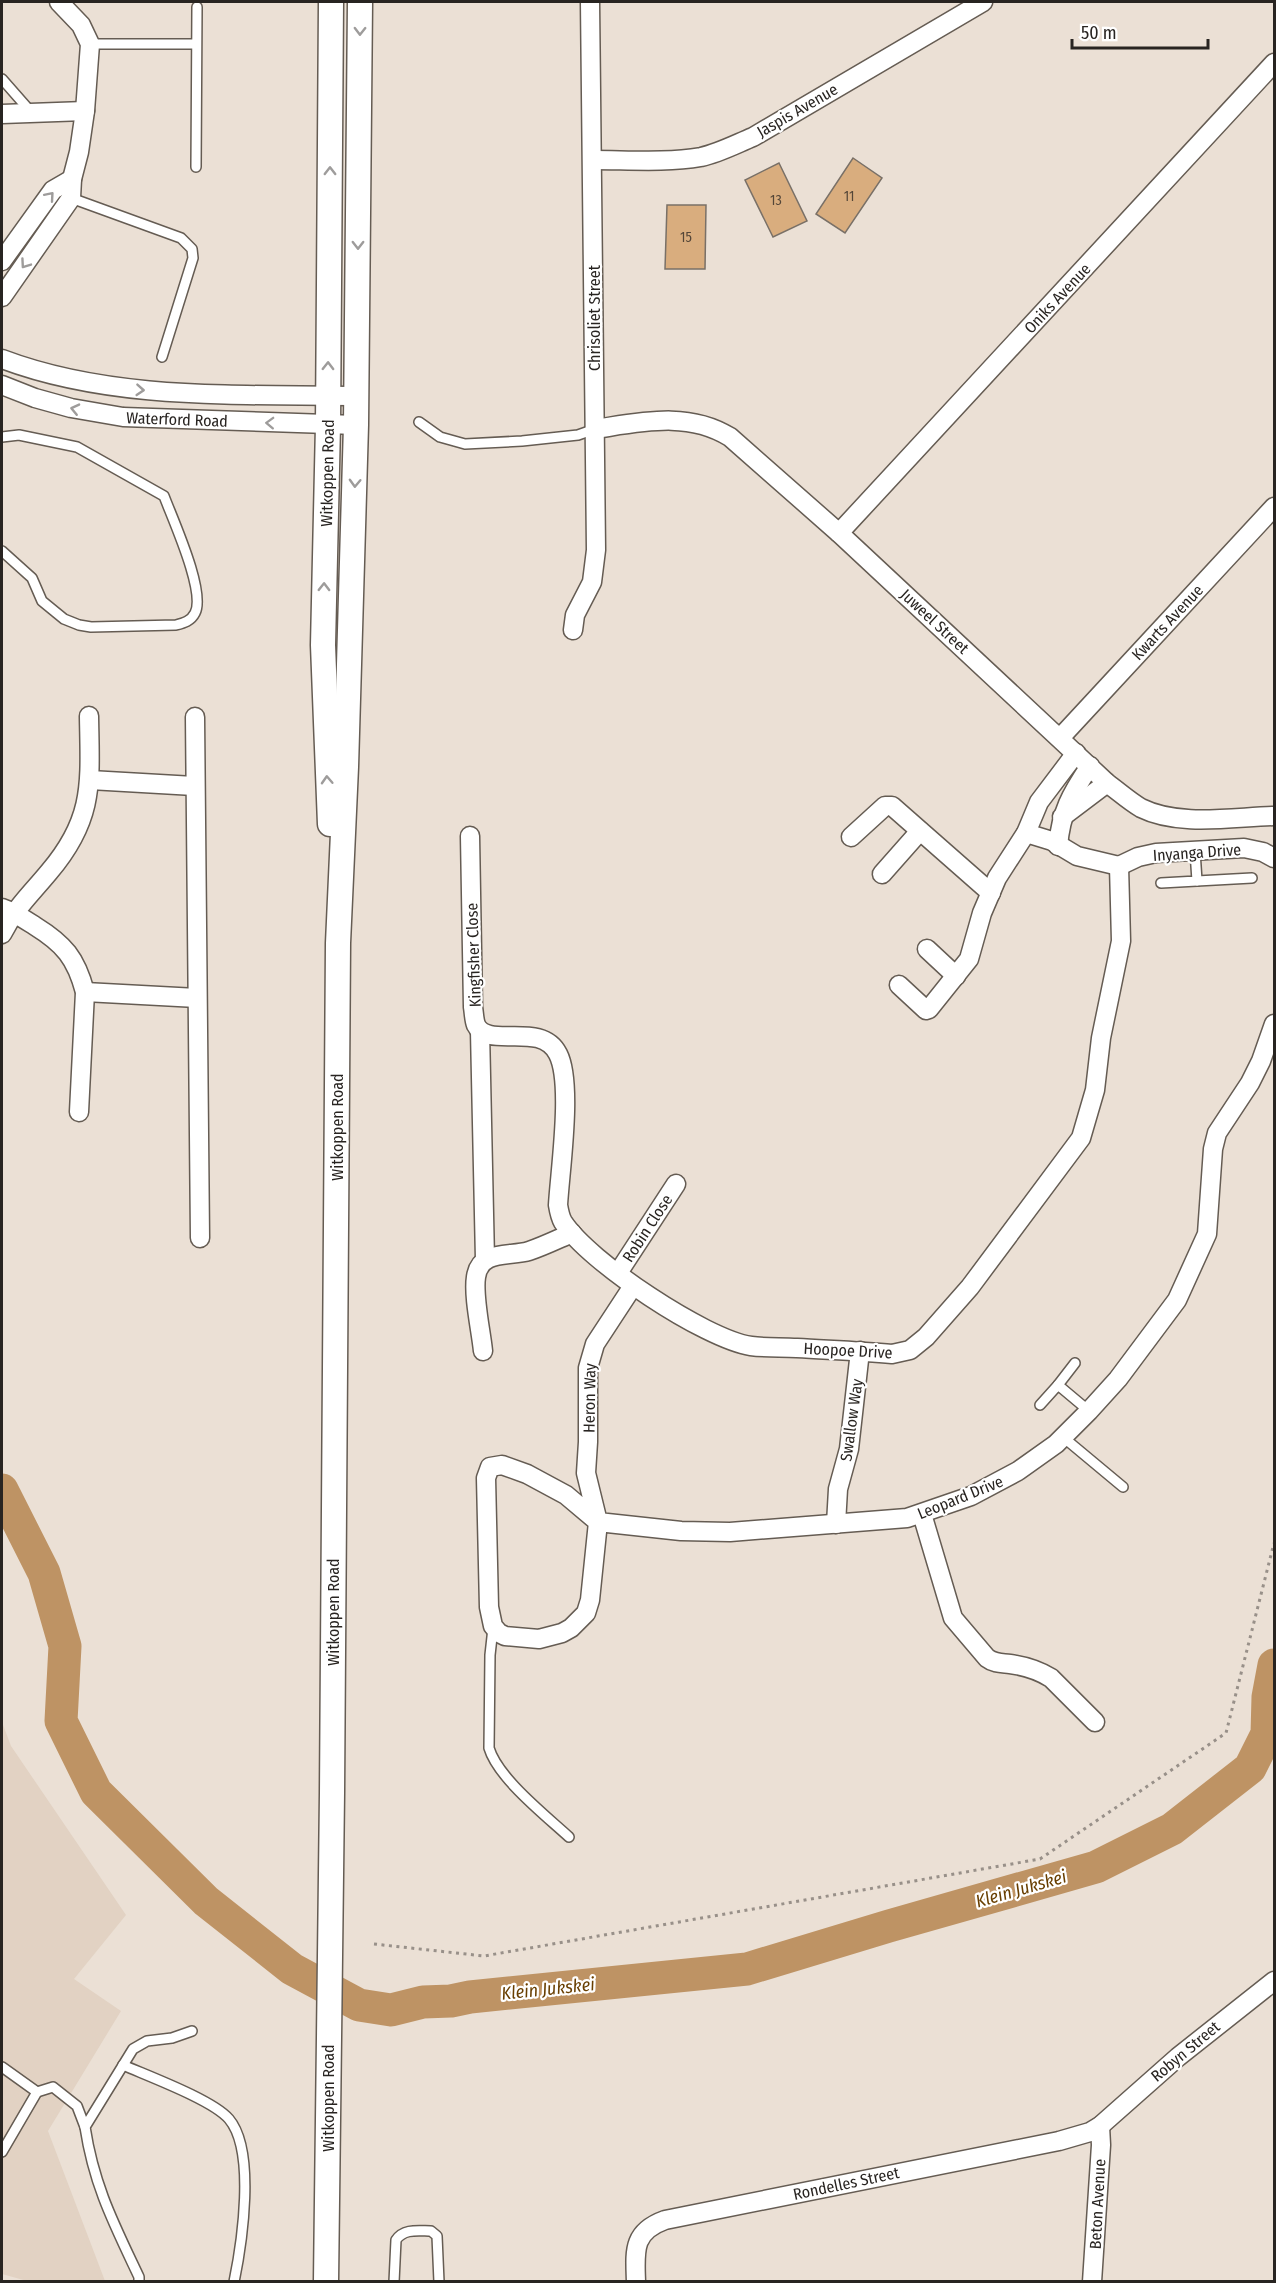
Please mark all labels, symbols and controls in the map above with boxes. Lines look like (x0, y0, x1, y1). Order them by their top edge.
scale bar (1072, 12, 1208, 50)
text: 50 m (1081, 22, 1117, 44)
one-way arrow (354, 26, 366, 35)
street label: Jaspis Avenue (753, 80, 841, 141)
one-way arrow (324, 167, 336, 176)
house number: 11 (844, 188, 854, 205)
one-way arrow (43, 192, 54, 203)
house number: 13 (770, 192, 782, 209)
house number: 15 (680, 229, 692, 246)
one-way arrow (352, 240, 364, 249)
one-way arrow (21, 258, 32, 269)
street label: Oniks Avenue (1020, 259, 1095, 337)
street label: Chrisoliet Street (585, 264, 604, 371)
one-way arrow (322, 362, 334, 371)
one-way arrow (135, 383, 145, 396)
one-way arrow (71, 403, 81, 416)
street label: Waterford Road (126, 408, 228, 431)
one-way arrow (265, 416, 274, 429)
street label: Witkoppen Road (317, 419, 338, 527)
one-way arrow (348, 479, 361, 488)
street label: Kwarts Avenue (1128, 581, 1207, 664)
one-way arrow (318, 582, 331, 591)
street label: Juweel Street (897, 585, 973, 658)
one-way arrow (321, 776, 334, 785)
street label: Inyanga Drive (1152, 840, 1242, 865)
street label: Kingfisher Close (462, 902, 485, 1008)
street label: Witkoppen Road (328, 1073, 347, 1181)
street label: Robin Close (619, 1191, 676, 1266)
street label: Hoopoe Drive (803, 1339, 893, 1362)
street label: Heron Way (579, 1362, 600, 1433)
street label: Swallow Way (836, 1377, 867, 1463)
street label: Leopard Drive (915, 1472, 1006, 1523)
street label: Witkoppen Road (324, 1558, 343, 1666)
water label: Klein Jukskei (973, 1865, 1069, 1912)
water label: Klein Jukskei (500, 1973, 596, 2005)
street label: Robyn Street (1147, 2017, 1224, 2086)
street label: Witkoppen Road (319, 2044, 338, 2152)
street label: Beton Avenue (1086, 2158, 1109, 2250)
street label: Rondelles Street (791, 2163, 902, 2204)

